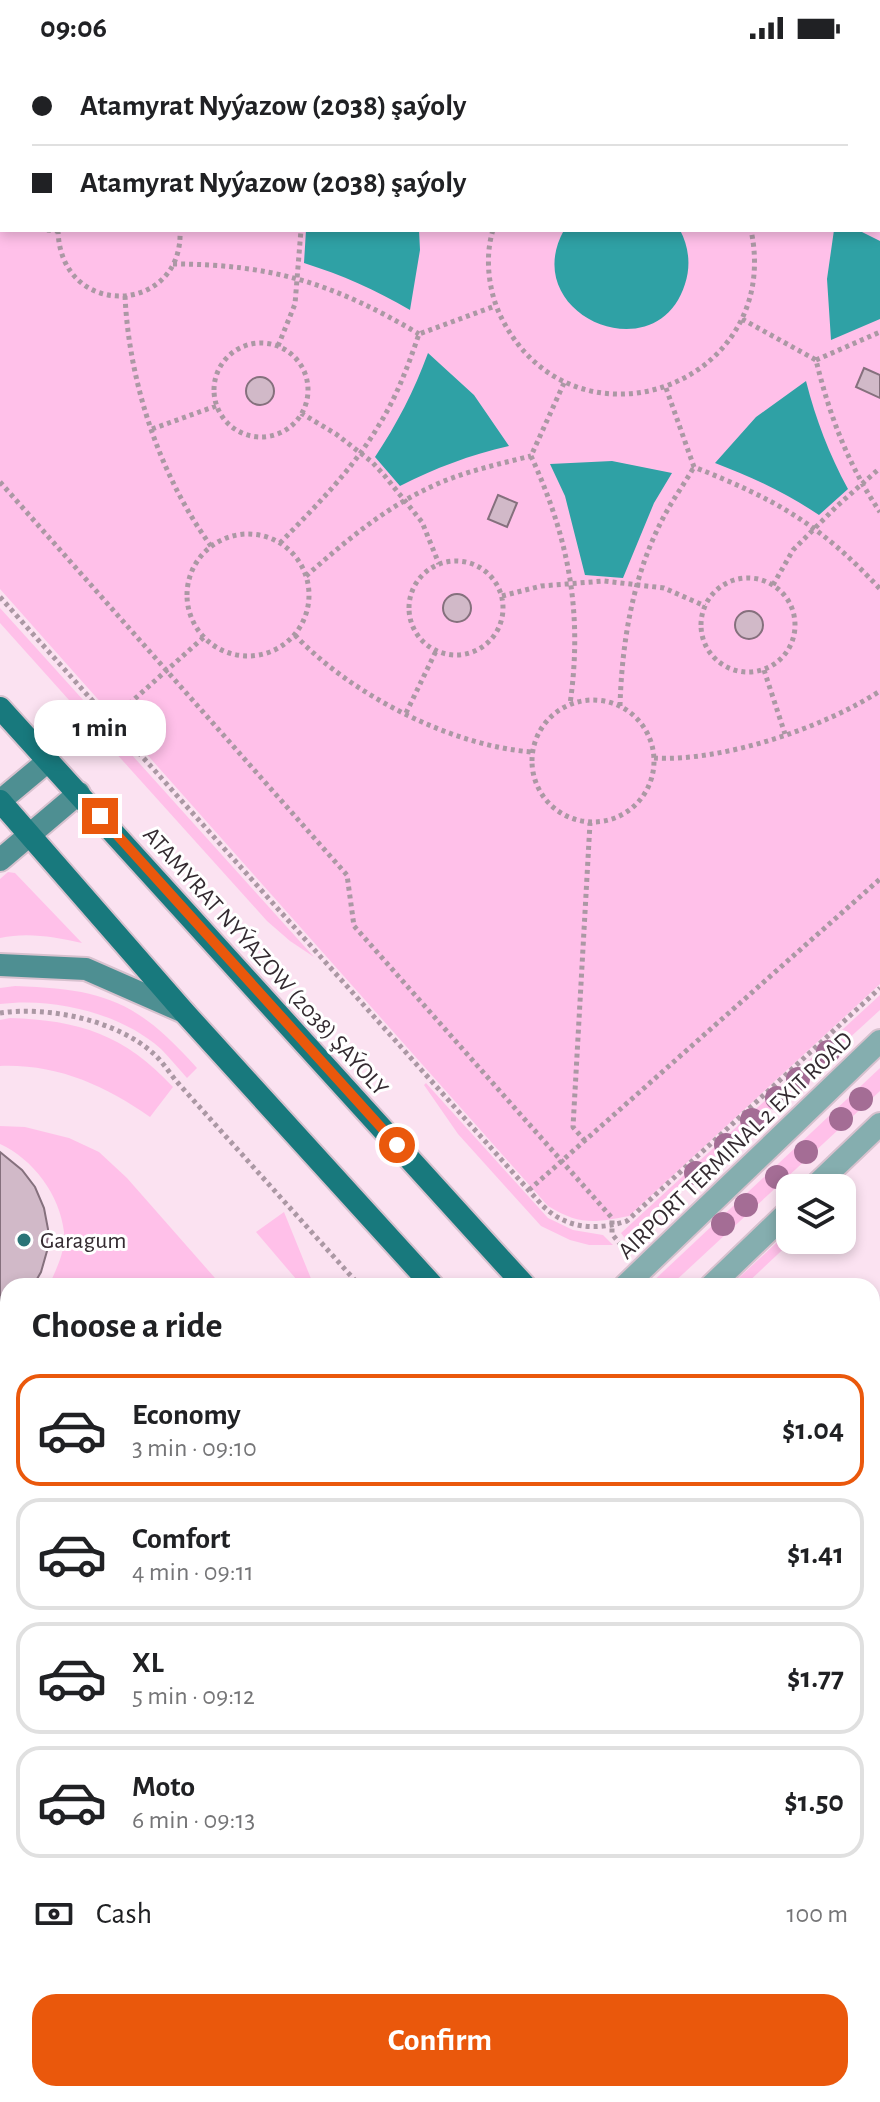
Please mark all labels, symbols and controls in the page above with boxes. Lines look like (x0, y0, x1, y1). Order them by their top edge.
text: 09:06 (40, 13, 107, 43)
text: Atamyrat Nyýazow (2038) şaýoly (80, 91, 466, 121)
text: Atamyrat Nyýazow (2038) şaýoly (80, 168, 466, 198)
callout: 1 min (34, 700, 166, 756)
text: 1 min (73, 715, 127, 741)
route end (82, 798, 118, 834)
street label: ATAMYRAT NYÝAZOW (2038) ŞAÝOLY (138, 821, 394, 1101)
street label: AIRPORT TERMINAL 2 EXIT ROAD (614, 1027, 858, 1264)
route start (379, 1127, 415, 1163)
map controls (776, 1174, 856, 1254)
button: layers (776, 1174, 856, 1254)
place label: Garagum (40, 1229, 127, 1253)
marker: Garagum (15, 1231, 33, 1249)
text: Choose a ride (32, 1308, 222, 1344)
icon: car (36, 1394, 108, 1466)
text: Economy (132, 1400, 241, 1430)
text: $1.04 (782, 1415, 844, 1445)
text: 3 min · 09:10 (132, 1435, 257, 1461)
icon: car (36, 1518, 108, 1590)
text: Comfort (132, 1524, 231, 1554)
text: $1.41 (787, 1539, 844, 1569)
text: 4 min · 09:11 (132, 1559, 254, 1585)
icon: car (36, 1642, 108, 1714)
text: XL (132, 1648, 164, 1678)
text: $1.77 (787, 1663, 844, 1693)
text: 5 min · 09:12 (132, 1683, 255, 1709)
icon: car (36, 1766, 108, 1838)
text: Moto (132, 1772, 195, 1802)
text: $1.50 (784, 1787, 844, 1817)
text: 6 min · 09:13 (132, 1807, 255, 1833)
icon: cash (32, 1892, 76, 1936)
text: Cash (96, 1899, 152, 1929)
text: 100 m (787, 1901, 848, 1927)
button: Confirm (32, 1994, 848, 2086)

